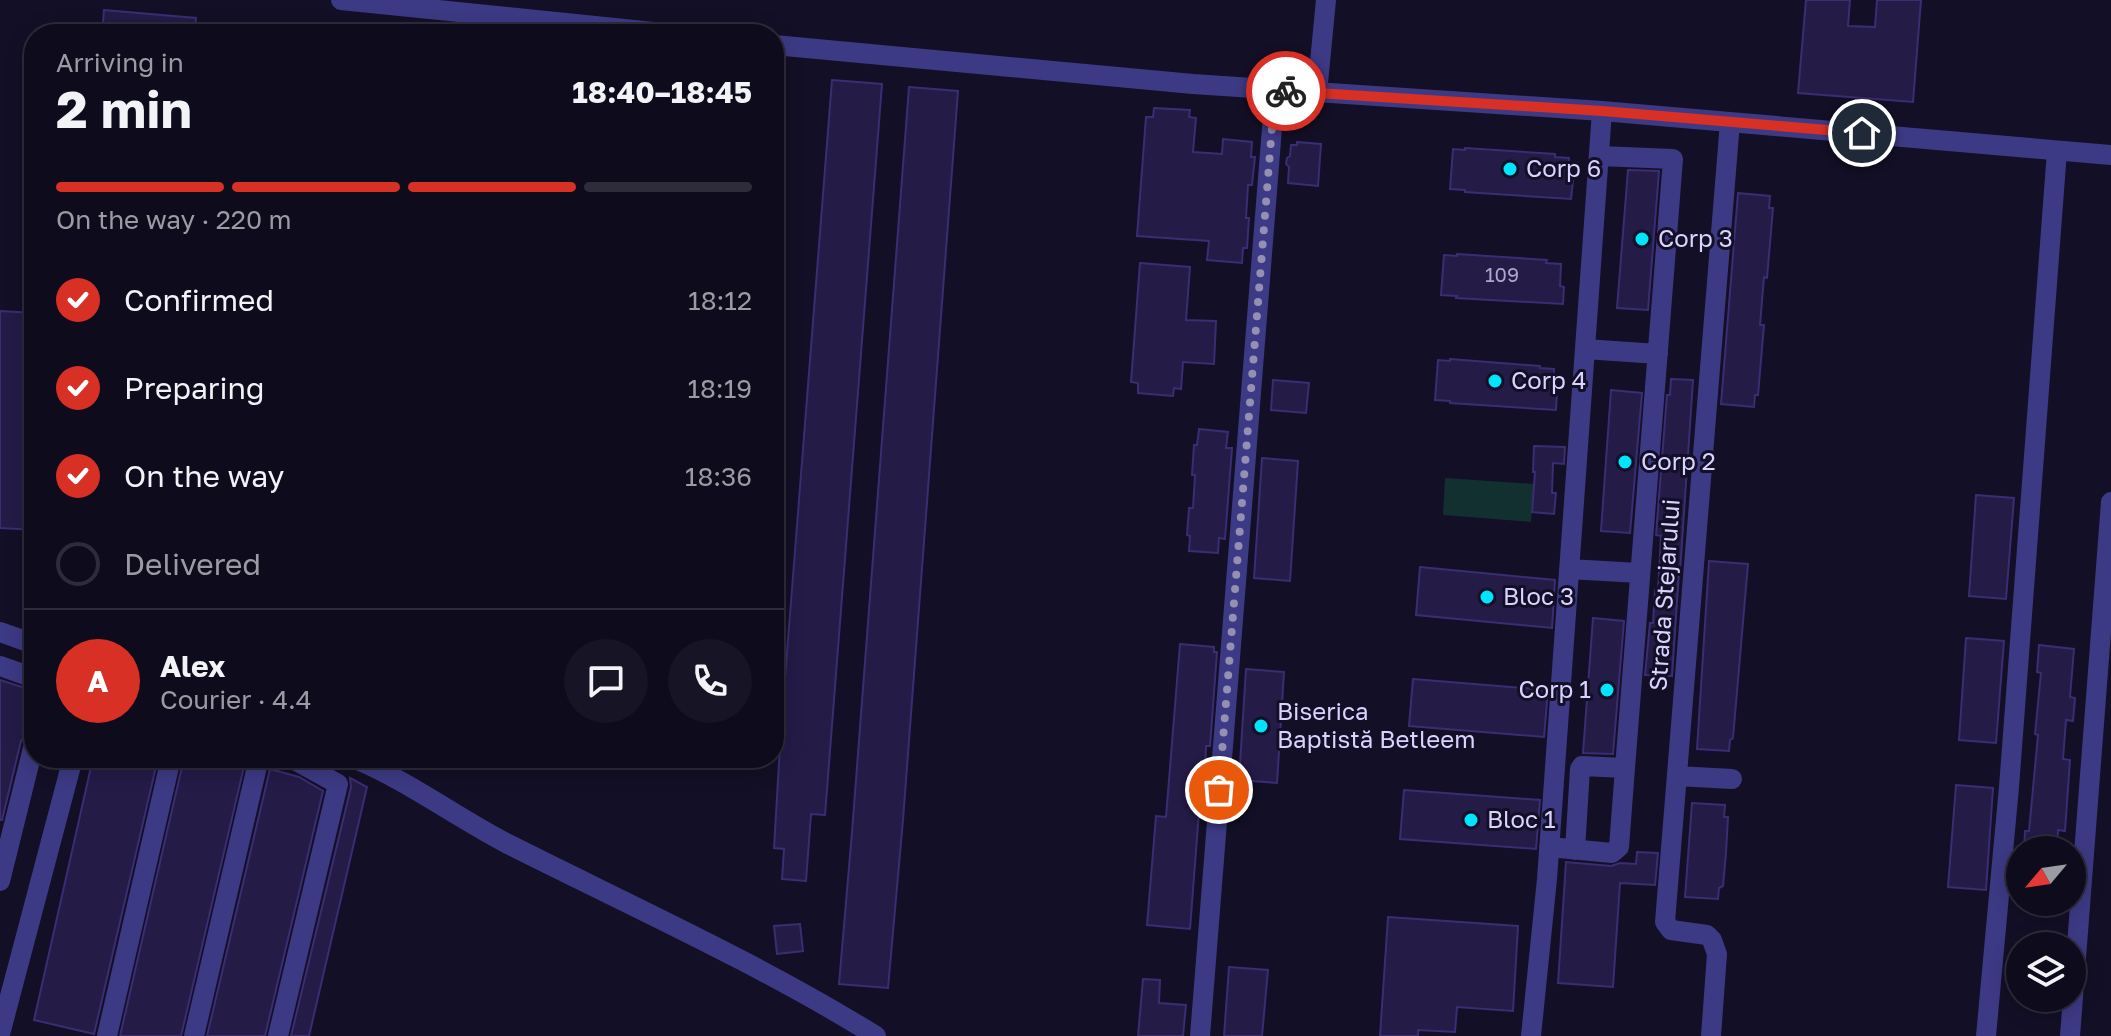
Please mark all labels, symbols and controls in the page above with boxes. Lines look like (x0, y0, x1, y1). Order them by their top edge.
text: Arriving in (56, 47, 184, 78)
courier (1246, 51, 1326, 131)
icon: bike (1264, 69, 1308, 113)
text: 18:40–18:45 (572, 74, 752, 110)
text: 2 min (56, 77, 192, 139)
pin (1828, 99, 1896, 167)
icon: home (1840, 111, 1884, 155)
place label: Corp 6 (1526, 153, 1601, 182)
marker: Corp 6 (1501, 160, 1519, 178)
text: On the way · 220 m (56, 204, 292, 235)
place label: Corp 3 (1658, 223, 1733, 252)
marker: Corp 3 (1633, 230, 1651, 248)
house number: 109 (1485, 262, 1519, 286)
icon: check (56, 278, 100, 322)
text: Confirmed (124, 282, 274, 318)
text: 18:12 (688, 285, 752, 316)
place label: Corp 4 (1511, 365, 1586, 394)
icon: check (56, 366, 100, 410)
text: Preparing (124, 370, 265, 406)
marker: Corp 4 (1486, 372, 1504, 390)
text: 18:19 (687, 373, 752, 404)
place label: Corp 2 (1641, 446, 1716, 475)
marker: Corp 2 (1616, 453, 1634, 471)
icon: check (56, 454, 100, 498)
text: On the way (124, 458, 284, 494)
text: 18:36 (685, 461, 752, 492)
street label: Strada Stejarului (1642, 498, 1685, 692)
text: Delivered (124, 546, 261, 582)
place label: Bloc 3 (1503, 581, 1574, 610)
marker: Bloc 3 (1478, 588, 1496, 606)
button: chat (564, 639, 648, 723)
button: phone (668, 639, 752, 723)
text: Alex (160, 648, 225, 684)
text: A (87, 663, 109, 699)
place label: Corp 1 (1519, 674, 1591, 703)
marker: Corp 1 (1598, 681, 1616, 699)
text: Courier · 4.4 (160, 684, 312, 715)
place label: Biserica Baptistă Betleem (1277, 696, 1475, 753)
marker: Biserica Baptistă Betleem (1252, 717, 1270, 735)
pin (1185, 756, 1253, 824)
icon: bag (1197, 768, 1241, 812)
place label: Bloc 1 (1487, 804, 1556, 833)
marker: Bloc 1 (1462, 811, 1480, 829)
north arrow (2006, 836, 2086, 916)
map controls (2006, 836, 2086, 1012)
button: layers (2006, 932, 2086, 1012)

